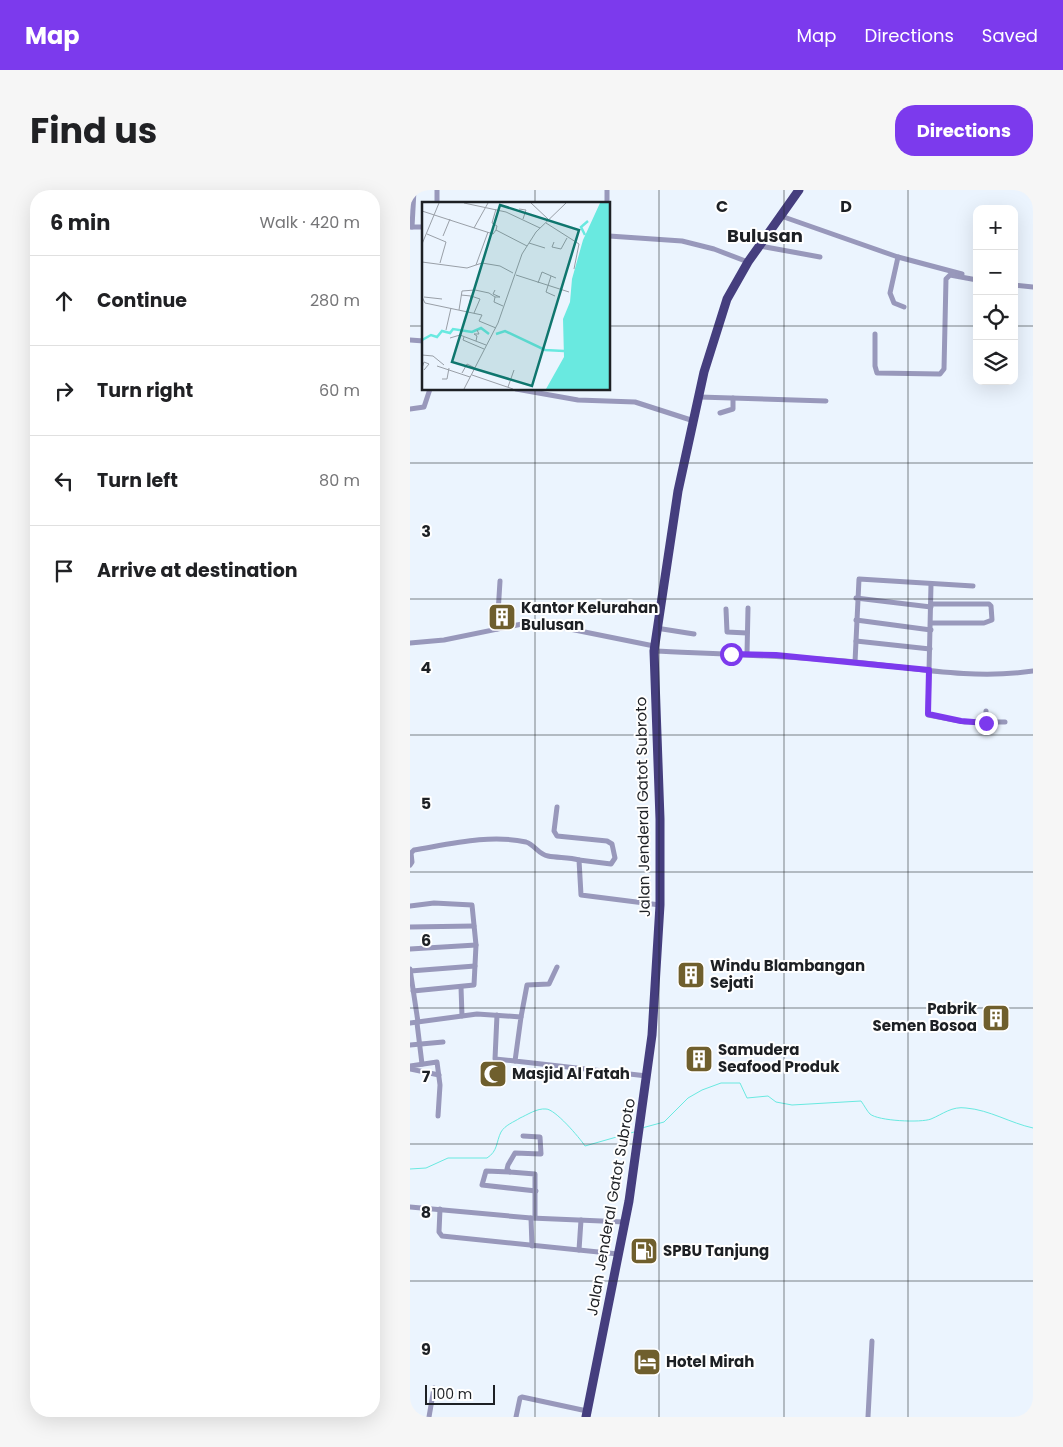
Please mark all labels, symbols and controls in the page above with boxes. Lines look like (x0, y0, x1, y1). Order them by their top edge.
text: Map (25, 19, 80, 52)
text: Map (797, 23, 836, 48)
text: Directions (864, 23, 954, 48)
text: Saved (982, 23, 1038, 48)
button: Directions (895, 105, 1033, 156)
text: Find us (30, 106, 157, 155)
text: C (716, 195, 728, 218)
text: D (840, 195, 852, 218)
inset map (422, 202, 610, 390)
map controls (973, 205, 1018, 385)
button: + (973, 205, 1018, 250)
text: 6 min (50, 208, 110, 237)
text: Walk · 420 m (259, 211, 360, 234)
district label: Bulusan (727, 223, 803, 248)
button: − (973, 250, 1018, 295)
icon: ahead (50, 287, 78, 315)
text: Continue (97, 287, 187, 314)
text: 280 m (310, 289, 360, 312)
button: locate (973, 295, 1018, 340)
button: layers (973, 340, 1018, 385)
icon: right (50, 377, 78, 405)
text: Turn right (97, 377, 193, 404)
text: 60 m (319, 379, 360, 402)
icon: left (50, 467, 78, 495)
text: Turn left (97, 467, 178, 494)
text: 80 m (319, 469, 360, 492)
text: 3 (421, 520, 431, 543)
icon: arrive (50, 557, 78, 585)
text: Arrive at destination (97, 557, 298, 584)
place label: Kantor Kelurahan Bulusan (521, 597, 658, 635)
building icon: Kantor Kelurahan Bulusan (487, 602, 517, 632)
route start (720, 643, 743, 666)
text: 4 (421, 656, 432, 679)
street label: Jalan Jenderal Gatot Subroto (630, 697, 655, 917)
route end (975, 712, 998, 735)
text: 5 (421, 792, 431, 815)
text: 6 (421, 929, 431, 952)
place label: Windu Blambangan Sejati (710, 955, 865, 993)
building icon: Windu Blambangan Sejati (676, 960, 706, 990)
place label: Pabrik Semen Bosoa (873, 998, 978, 1036)
building icon: Pabrik Semen Bosoa (981, 1003, 1011, 1033)
place label: Samudera Seafood Produk (718, 1039, 840, 1077)
building icon: Samudera Seafood Produk (684, 1044, 714, 1074)
mosque icon: Masjid Al Fatah (478, 1059, 508, 1089)
place label: Masjid Al Fatah (512, 1063, 630, 1084)
text: 7 (422, 1065, 431, 1088)
street label: Jalan Jenderal Gatot Subroto (581, 1097, 640, 1317)
text: 8 (421, 1201, 431, 1224)
fuel station icon: SPBU Tanjung (629, 1236, 659, 1266)
place label: SPBU Tanjung (663, 1240, 769, 1261)
text: 9 (421, 1338, 431, 1361)
hotel icon: Hotel Mirah (632, 1347, 662, 1377)
place label: Hotel Mirah (666, 1351, 754, 1372)
scale bar (425, 1382, 495, 1405)
text: 100 m (432, 1384, 472, 1404)

